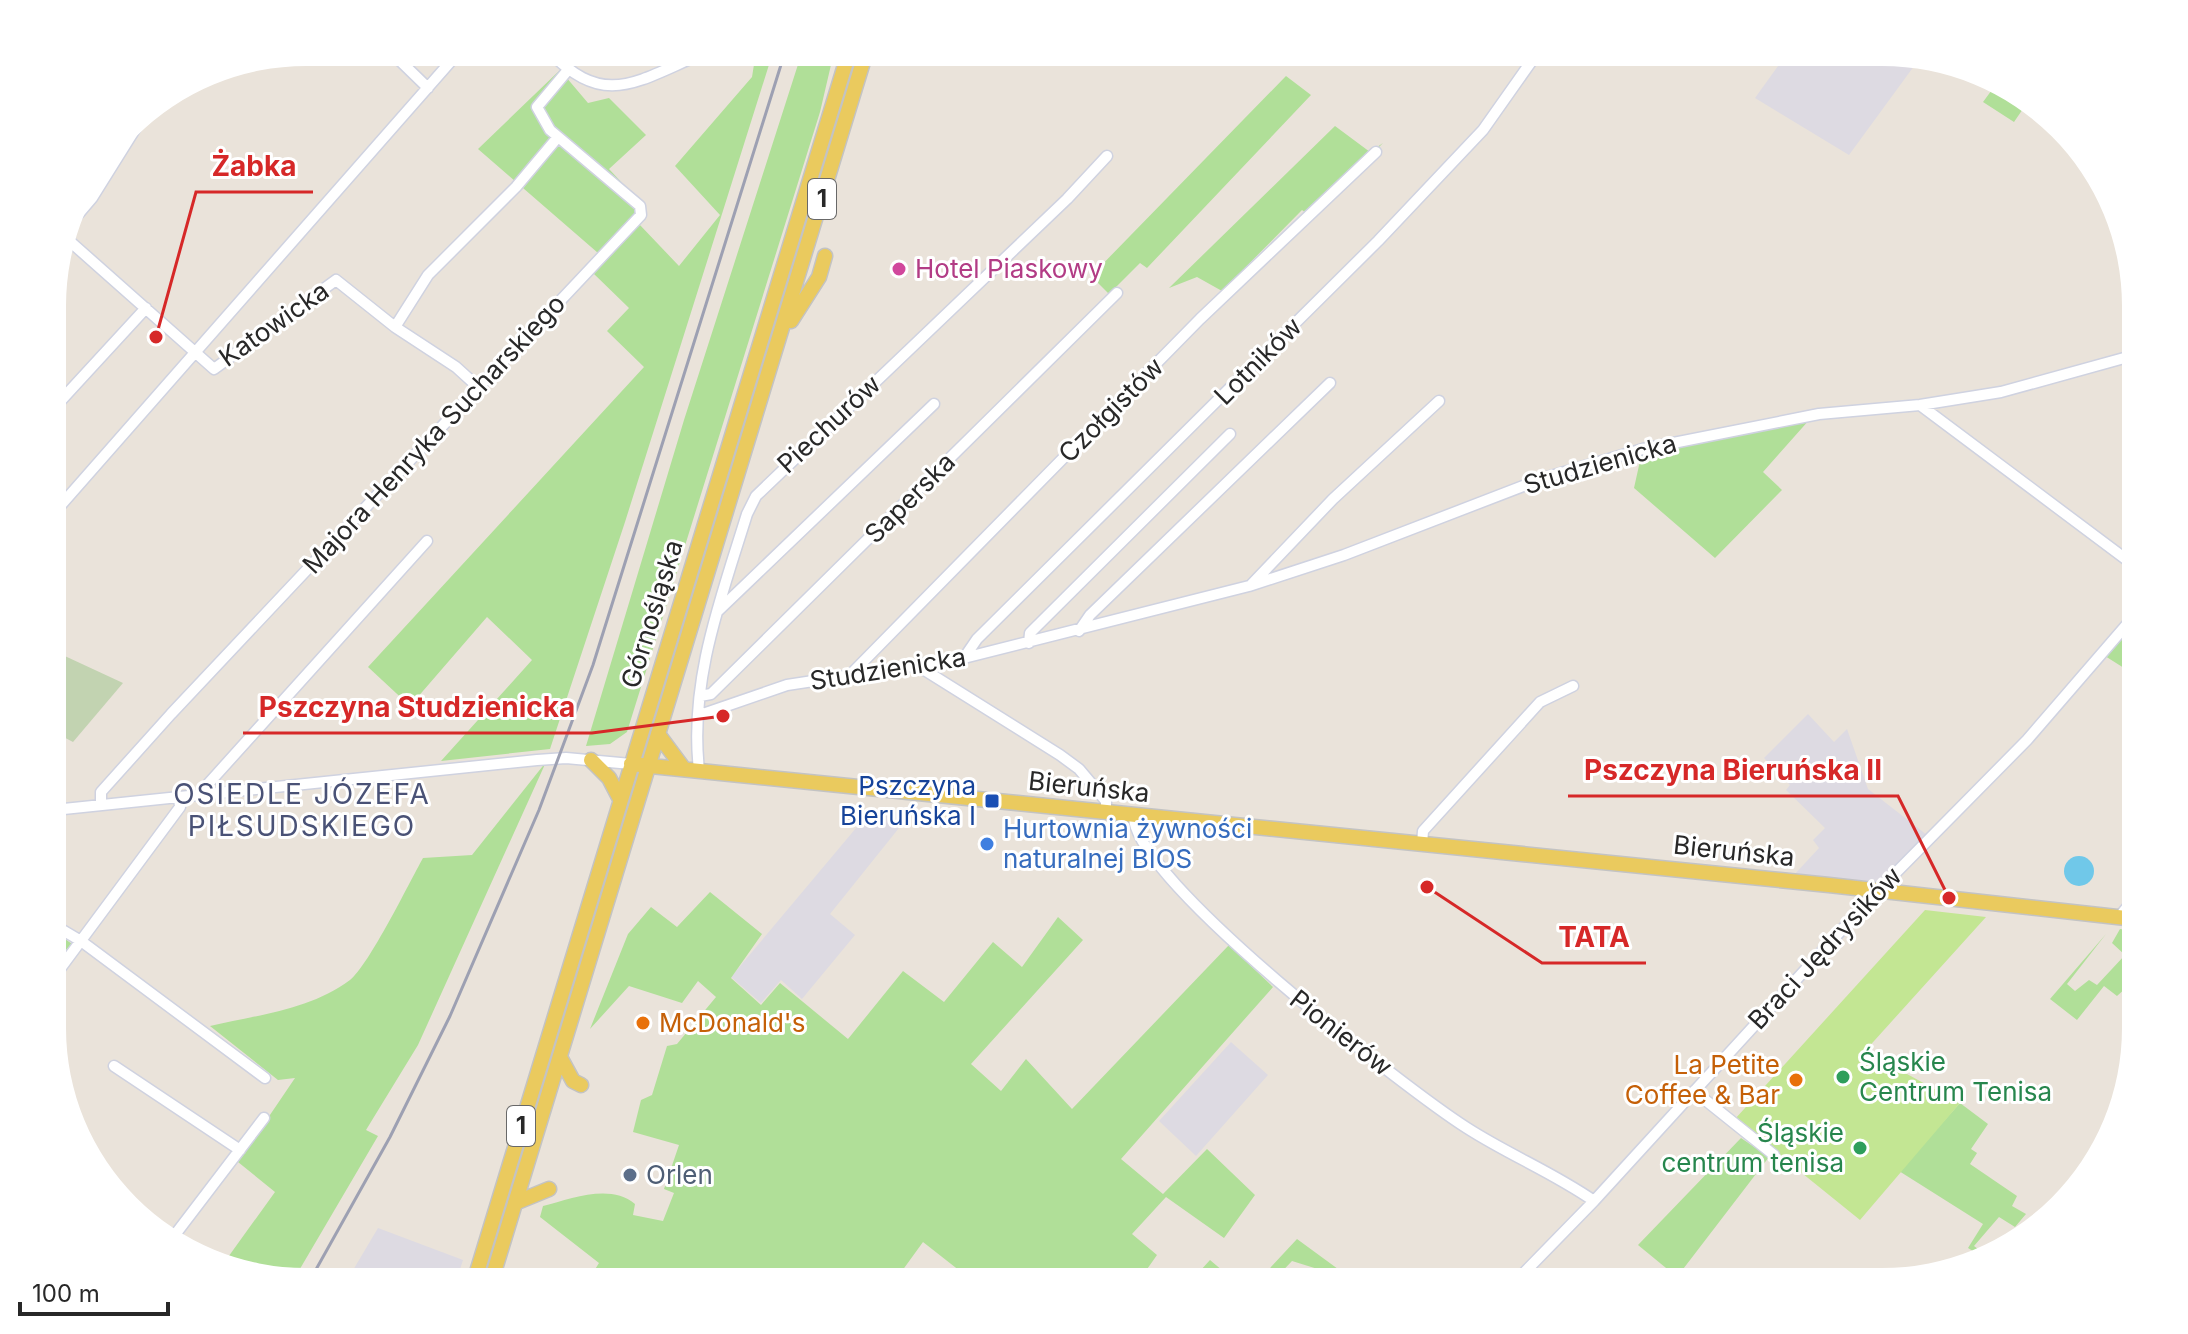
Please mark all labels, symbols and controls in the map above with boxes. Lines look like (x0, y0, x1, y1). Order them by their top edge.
callout: Żabka (196, 140, 313, 192)
text: Żabka (212, 148, 297, 183)
road number: 1 (808, 179, 836, 219)
place label: Hotel Piaskowy (915, 253, 1103, 284)
marker: Hotel Piaskowy (890, 260, 908, 278)
street label: Katowicka (213, 275, 335, 373)
street label: Majora Henryka Sucharskiego (296, 288, 571, 580)
street label: Lotników (1208, 311, 1308, 411)
street label: Czołgistów (1052, 351, 1170, 469)
street label: Piechurów (771, 368, 887, 479)
street label: Studzienicka (1520, 427, 1680, 500)
street label: Saperska (858, 446, 961, 549)
street label: Górnośląska (614, 536, 689, 692)
street label: Studzienicka (808, 641, 968, 696)
callout: Pszczyna Studzienicka (243, 681, 592, 733)
text: Pszczyna Studzienicka (259, 690, 575, 724)
callout: Pszczyna Bieruńska II (1568, 744, 1898, 796)
text: Pszczyna Bieruńska II (1584, 753, 1882, 787)
street label: Bieruńska (1027, 765, 1151, 808)
place label: Pszczyna Bieruńska I (840, 770, 976, 831)
district label: OSIEDLE JÓZEFA PIŁSUDSKIEGO (173, 777, 431, 843)
marker: Pszczyna Bieruńska I (983, 792, 1001, 810)
place label: Hurtownia żywności naturalnej BIOS (1003, 813, 1252, 874)
street label: Bieruńska (1672, 829, 1796, 872)
marker: Hurtownia żywności naturalnej BIOS (978, 835, 996, 853)
street label: Braci Jędrysików (1741, 860, 1908, 1035)
callout: TATA (1542, 911, 1646, 963)
text: TATA (1558, 920, 1630, 954)
street label: Pionierów (1284, 983, 1399, 1082)
place label: McDonald's (659, 1007, 805, 1038)
marker: McDonald's (634, 1014, 652, 1032)
place label: Śląskie Centrum Tenisa (1859, 1046, 2052, 1107)
place label: La Petite Coffee & Bar (1625, 1049, 1780, 1110)
marker: Śląskie Centrum Tenisa (1834, 1068, 1852, 1086)
marker: La Petite Coffee & Bar (1787, 1071, 1805, 1089)
road number: 1 (507, 1106, 535, 1146)
place label: Śląskie centrum tenisa (1661, 1117, 1844, 1178)
marker: Śląskie centrum tenisa (1851, 1139, 1869, 1157)
place label: Orlen (646, 1159, 713, 1190)
marker: Orlen (621, 1166, 639, 1184)
scale bar (20, 1266, 168, 1316)
text: 100 m (32, 1279, 100, 1308)

